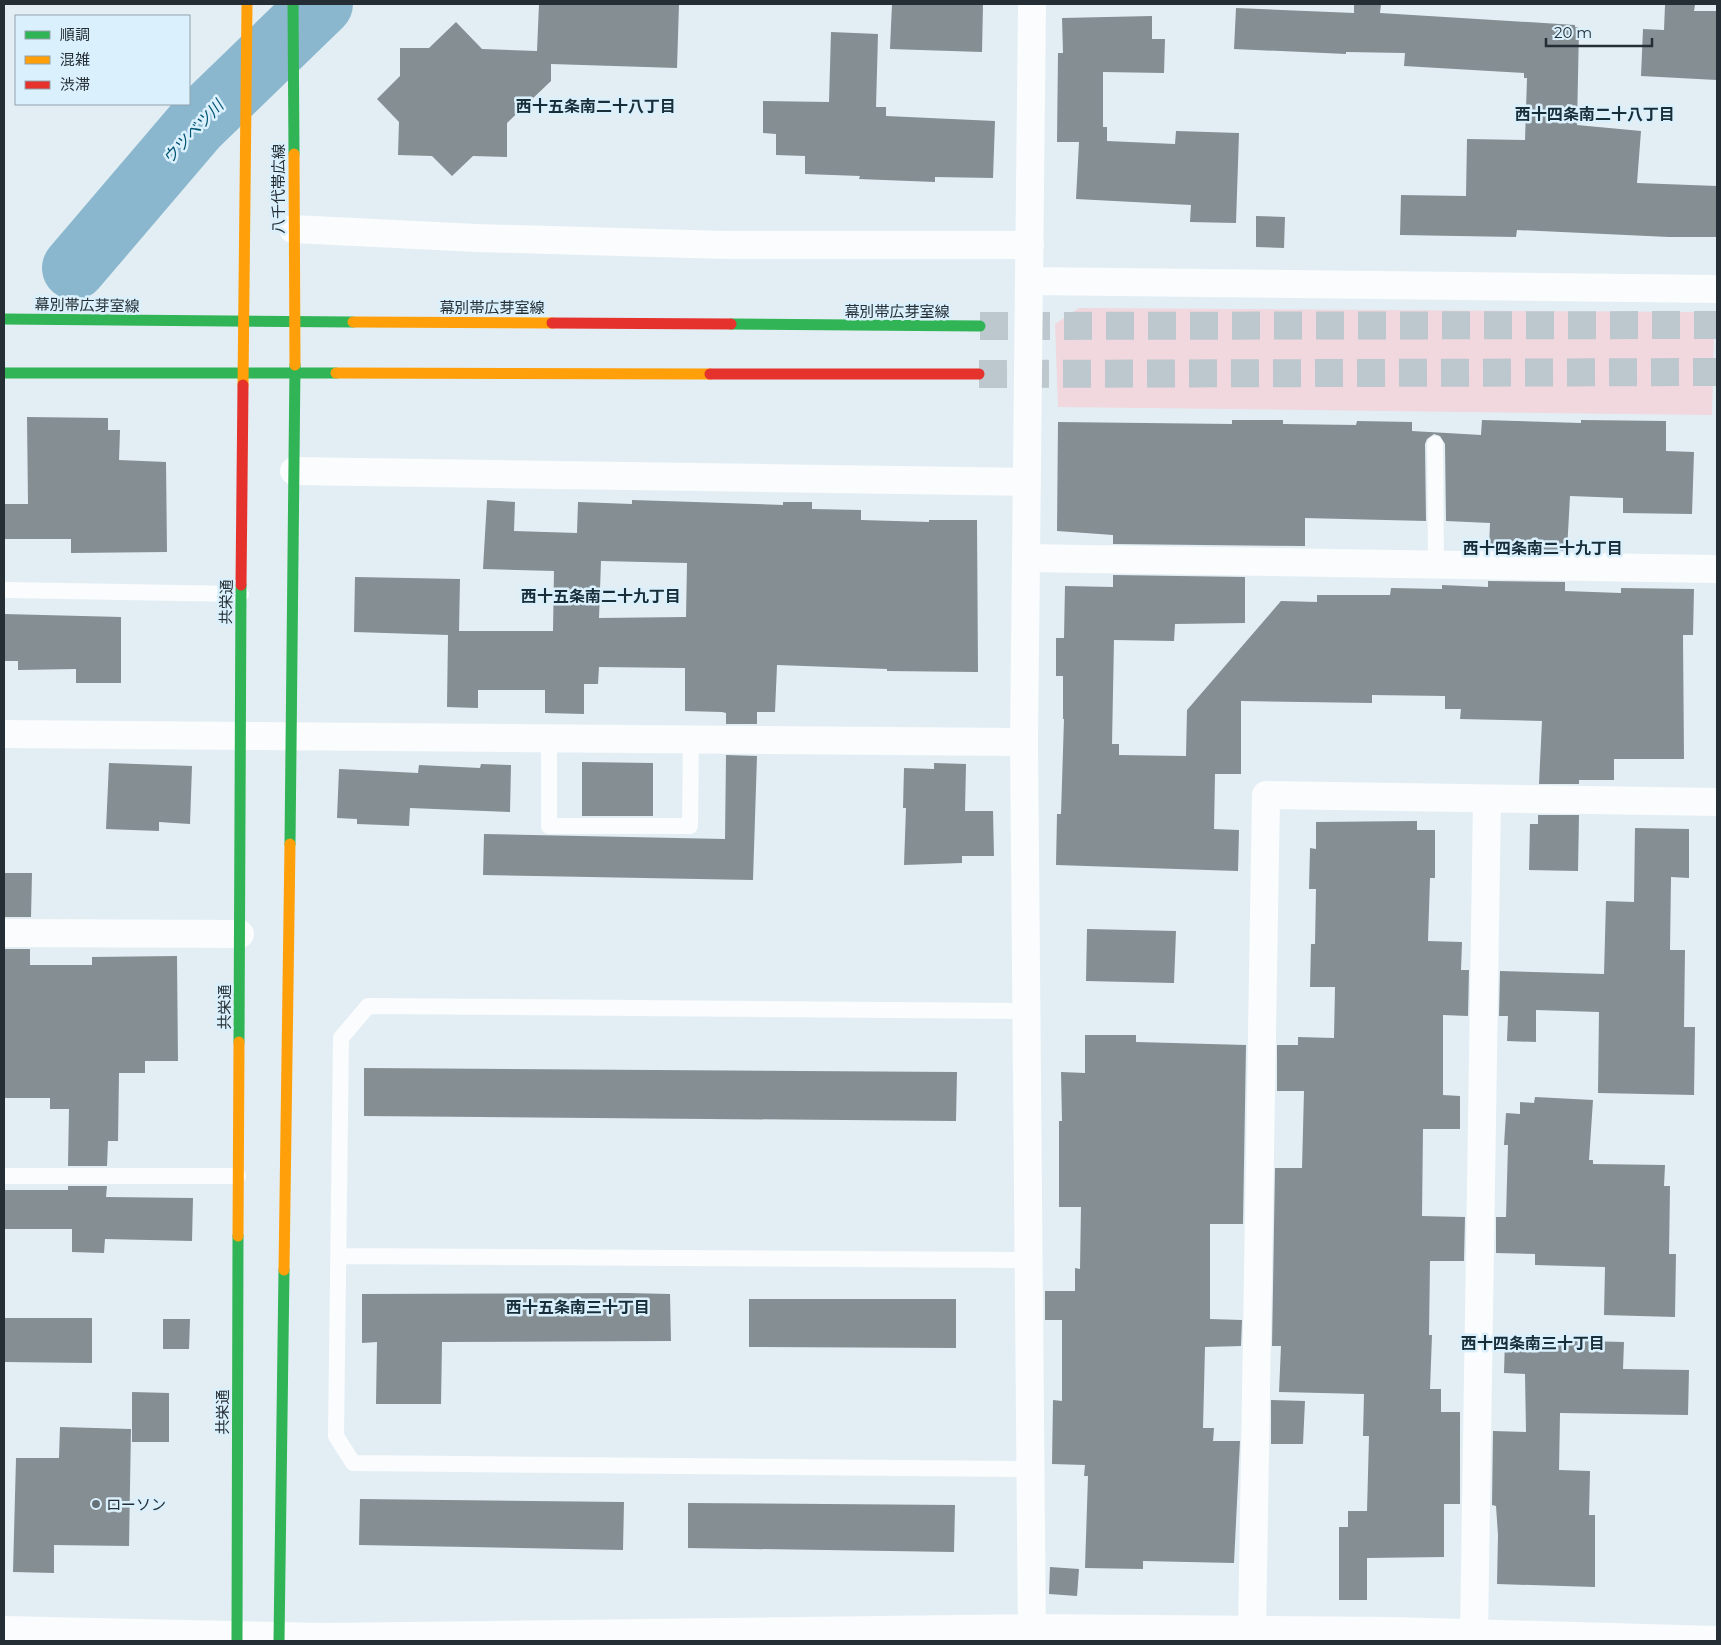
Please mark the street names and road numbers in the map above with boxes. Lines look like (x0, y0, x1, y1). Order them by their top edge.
street label: 八千代帯広線 (269, 144, 288, 234)
street label: 幕別帯広芽室線 (34, 295, 140, 315)
street label: 幕別帯広芽室線 (439, 298, 545, 317)
street label: 幕別帯広芽室線 (844, 302, 950, 321)
street label: 共栄通 (216, 579, 236, 625)
street label: 共栄通 (215, 984, 234, 1030)
street label: 共栄通 (213, 1389, 232, 1435)

